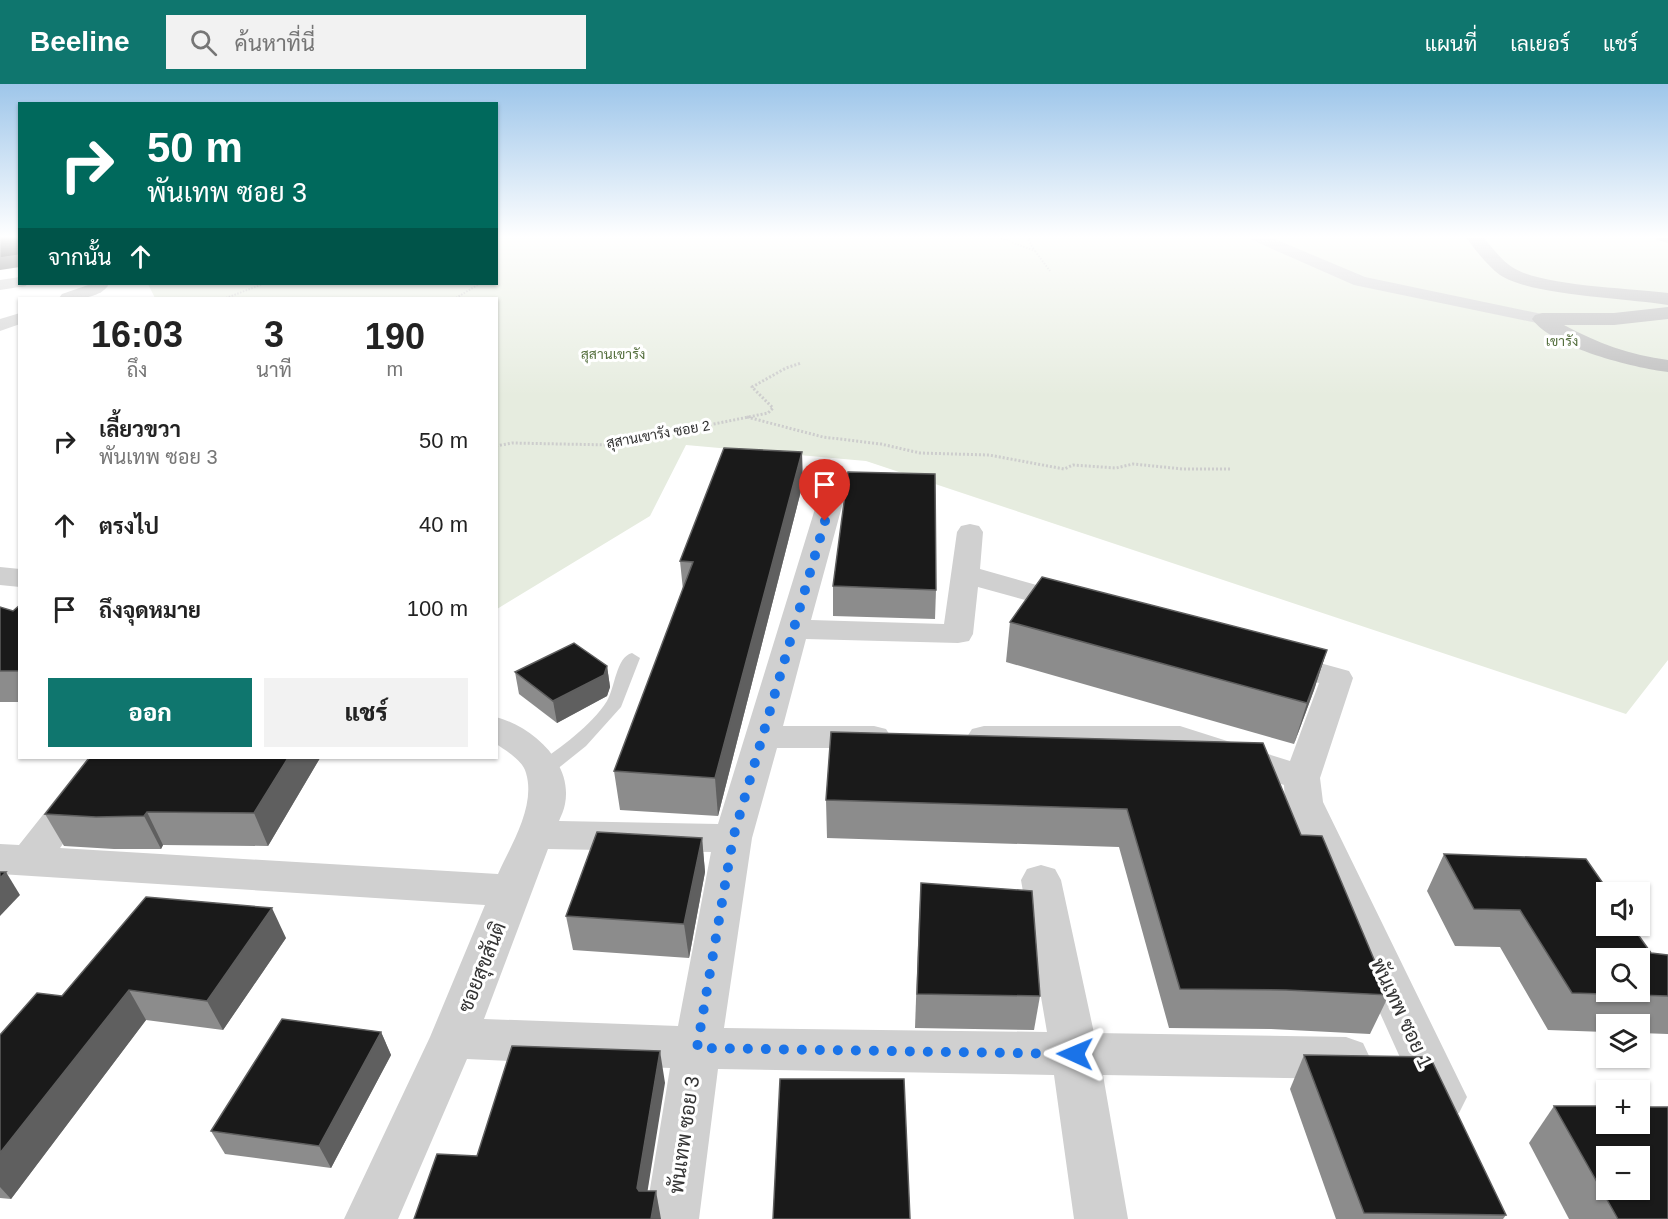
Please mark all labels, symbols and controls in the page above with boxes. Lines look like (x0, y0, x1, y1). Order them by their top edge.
search box (166, 15, 586, 69)
text: Beeline (30, 26, 130, 57)
icon: search (187, 26, 220, 59)
text: ค้นหาที่นี่ (235, 31, 315, 56)
text: แผนที่ (1425, 32, 1477, 55)
text: เลเยอร์ (1510, 32, 1570, 55)
text: แชร์ (1603, 32, 1638, 55)
text: 50 m (147, 124, 243, 171)
icon: right (48, 126, 126, 204)
text: พันเทพ ซอย 3 (147, 178, 307, 208)
icon: ahead (124, 240, 157, 273)
text: จากนั้น (48, 245, 112, 270)
text: 16:03 (91, 314, 183, 355)
text: 3 (264, 314, 284, 355)
text: 190 (365, 316, 425, 357)
park label: เขารัง (1546, 333, 1578, 349)
park label: สุสานเขารัง (581, 346, 645, 364)
text: m (387, 358, 403, 380)
text: ถึง (127, 359, 147, 381)
text: นาที (256, 359, 292, 381)
text: เลี้ยวขวา (99, 417, 181, 442)
street label: สุสานเขารัง ซอย 2 (605, 417, 712, 453)
icon: right (48, 425, 81, 458)
text: 50 m (419, 428, 468, 453)
text: พันเทพ ซอย 3 (99, 446, 218, 468)
pin (799, 459, 850, 521)
icon: arrive (808, 468, 841, 501)
icon: ahead (48, 509, 81, 542)
text: 40 m (419, 512, 468, 537)
text: ตรงไป (99, 514, 159, 539)
icon: arrive (48, 593, 81, 626)
text: 100 m (407, 596, 468, 621)
text: ถึงจุดหมาย (99, 598, 201, 623)
button: ออก (48, 678, 252, 747)
button: แชร์ (264, 678, 468, 747)
map controls (1596, 882, 1650, 1200)
button: sound (1596, 882, 1650, 936)
street label: ซอยสุขสันติ (453, 918, 513, 1017)
button: search (1596, 948, 1650, 1002)
street label: พันเทพ ซอย 1 (1367, 954, 1438, 1071)
button: layers (1596, 1014, 1650, 1068)
position arrow (1043, 1022, 1107, 1086)
street label: พันเทพ ซอย 3 (664, 1075, 703, 1195)
button: + (1596, 1080, 1650, 1134)
button: − (1596, 1146, 1650, 1200)

